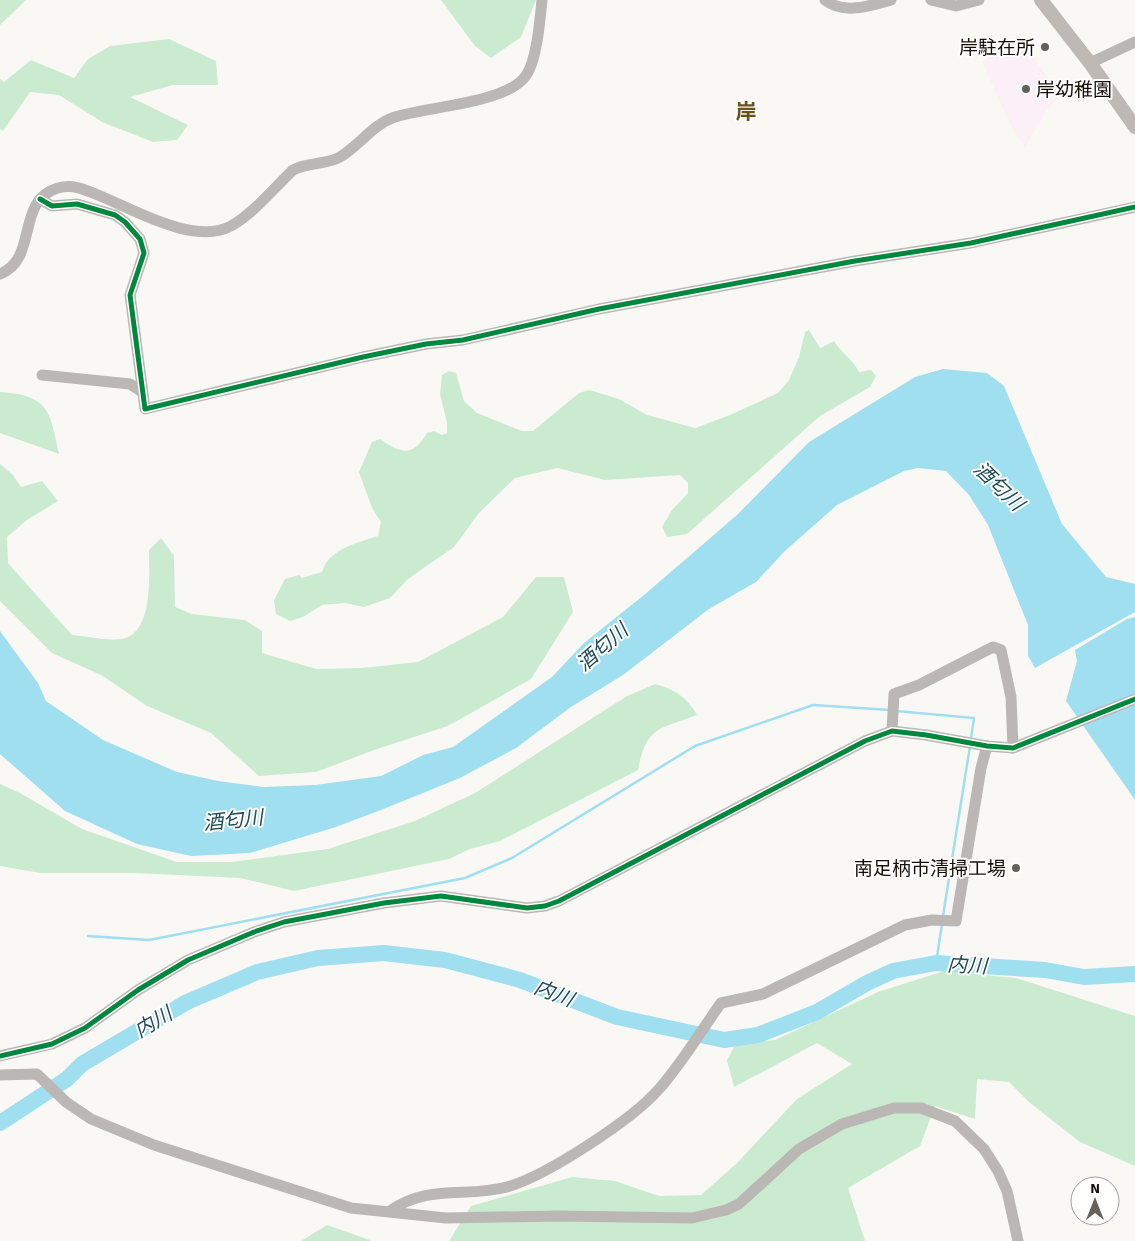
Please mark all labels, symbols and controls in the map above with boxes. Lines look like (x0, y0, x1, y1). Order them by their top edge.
place label: 岸駐在所 (959, 36, 1035, 60)
marker: 岸駐在所 (1039, 41, 1051, 53)
place label: 岸幼稚園 (1036, 78, 1112, 102)
marker: 岸幼稚園 (1020, 83, 1032, 95)
district label: 岸 (736, 99, 757, 125)
water label: 酒匂川 (968, 457, 1030, 518)
water label: 酒匂川 (571, 617, 635, 676)
water label: 酒匂川 (202, 805, 266, 836)
place label: 南足柄市清掃工場 (854, 857, 1006, 881)
marker: 南足柄市清掃工場 (1010, 862, 1022, 874)
water label: 内川 (946, 952, 990, 979)
water label: 内川 (531, 975, 579, 1013)
water label: 内川 (130, 1000, 179, 1043)
north arrow (1070, 1176, 1120, 1226)
text: N (1090, 1180, 1100, 1197)

